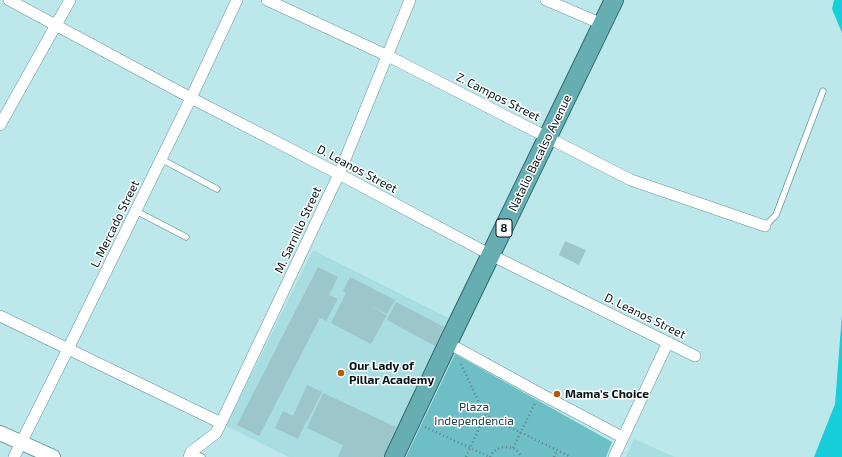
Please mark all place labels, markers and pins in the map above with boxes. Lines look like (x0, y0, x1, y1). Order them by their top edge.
place label: Our Lady of Pillar Academy (349, 359, 434, 387)
marker: Our Lady of Pillar Academy (336, 368, 346, 378)
place label: Mama's Choice (565, 387, 649, 401)
marker: Mama's Choice (552, 389, 562, 399)

